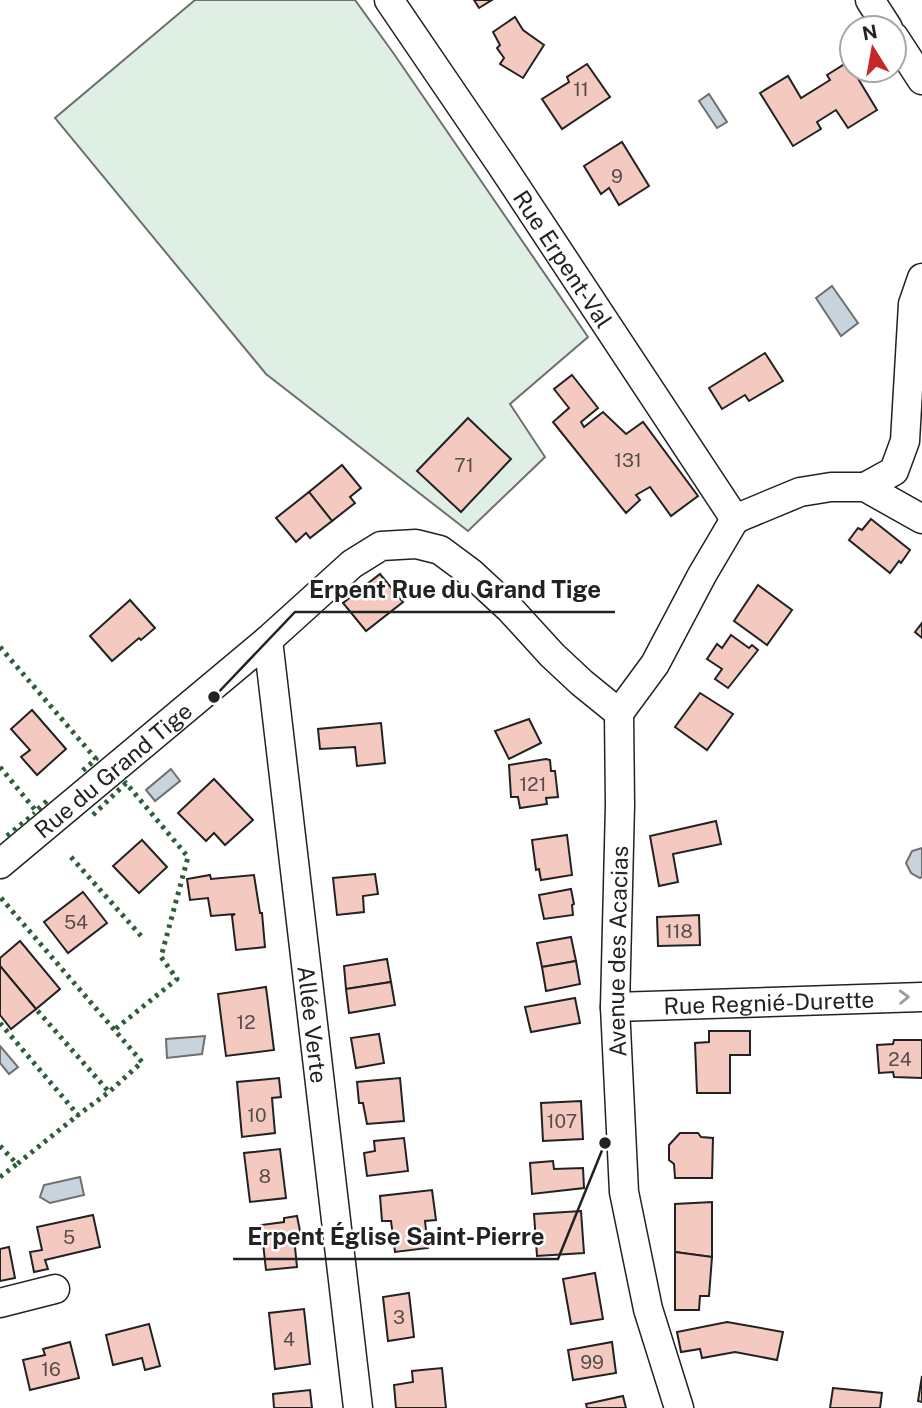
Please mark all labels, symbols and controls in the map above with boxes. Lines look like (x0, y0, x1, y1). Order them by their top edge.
north arrow (838, 14, 908, 84)
text: N (860, 20, 879, 45)
house number: 11 (573, 78, 589, 100)
house number: 9 (611, 165, 623, 187)
street label: Rue Erpent-Val (508, 185, 618, 333)
house number: 131 (614, 449, 642, 471)
house number: 71 (454, 454, 474, 476)
callout: Erpent Rue du Grand Tige (295, 567, 615, 612)
text: Erpent Rue du Grand Tige (309, 575, 601, 603)
street label: Rue du Grand Tige (29, 696, 197, 843)
house number: 121 (520, 773, 546, 795)
street label: Avenue des Acacias (601, 845, 632, 1058)
house number: 54 (64, 911, 88, 933)
house number: 118 (665, 920, 693, 942)
street label: Allée Verte (293, 964, 333, 1085)
street label: Rue Regnié-Durette (663, 985, 875, 1019)
one-way arrow (899, 990, 910, 1005)
house number: 12 (236, 1011, 256, 1033)
house number: 24 (888, 1048, 912, 1070)
house number: 10 (247, 1104, 267, 1126)
house number: 107 (547, 1110, 577, 1132)
house number: 8 (259, 1165, 271, 1187)
callout: Erpent Église Saint-Pierre (233, 1214, 558, 1259)
text: Erpent Église Saint-Pierre (247, 1222, 545, 1250)
house number: 5 (63, 1226, 75, 1248)
house number: 3 (393, 1306, 405, 1328)
house number: 4 (283, 1328, 295, 1350)
house number: 99 (580, 1351, 604, 1373)
house number: 16 (41, 1358, 61, 1380)

